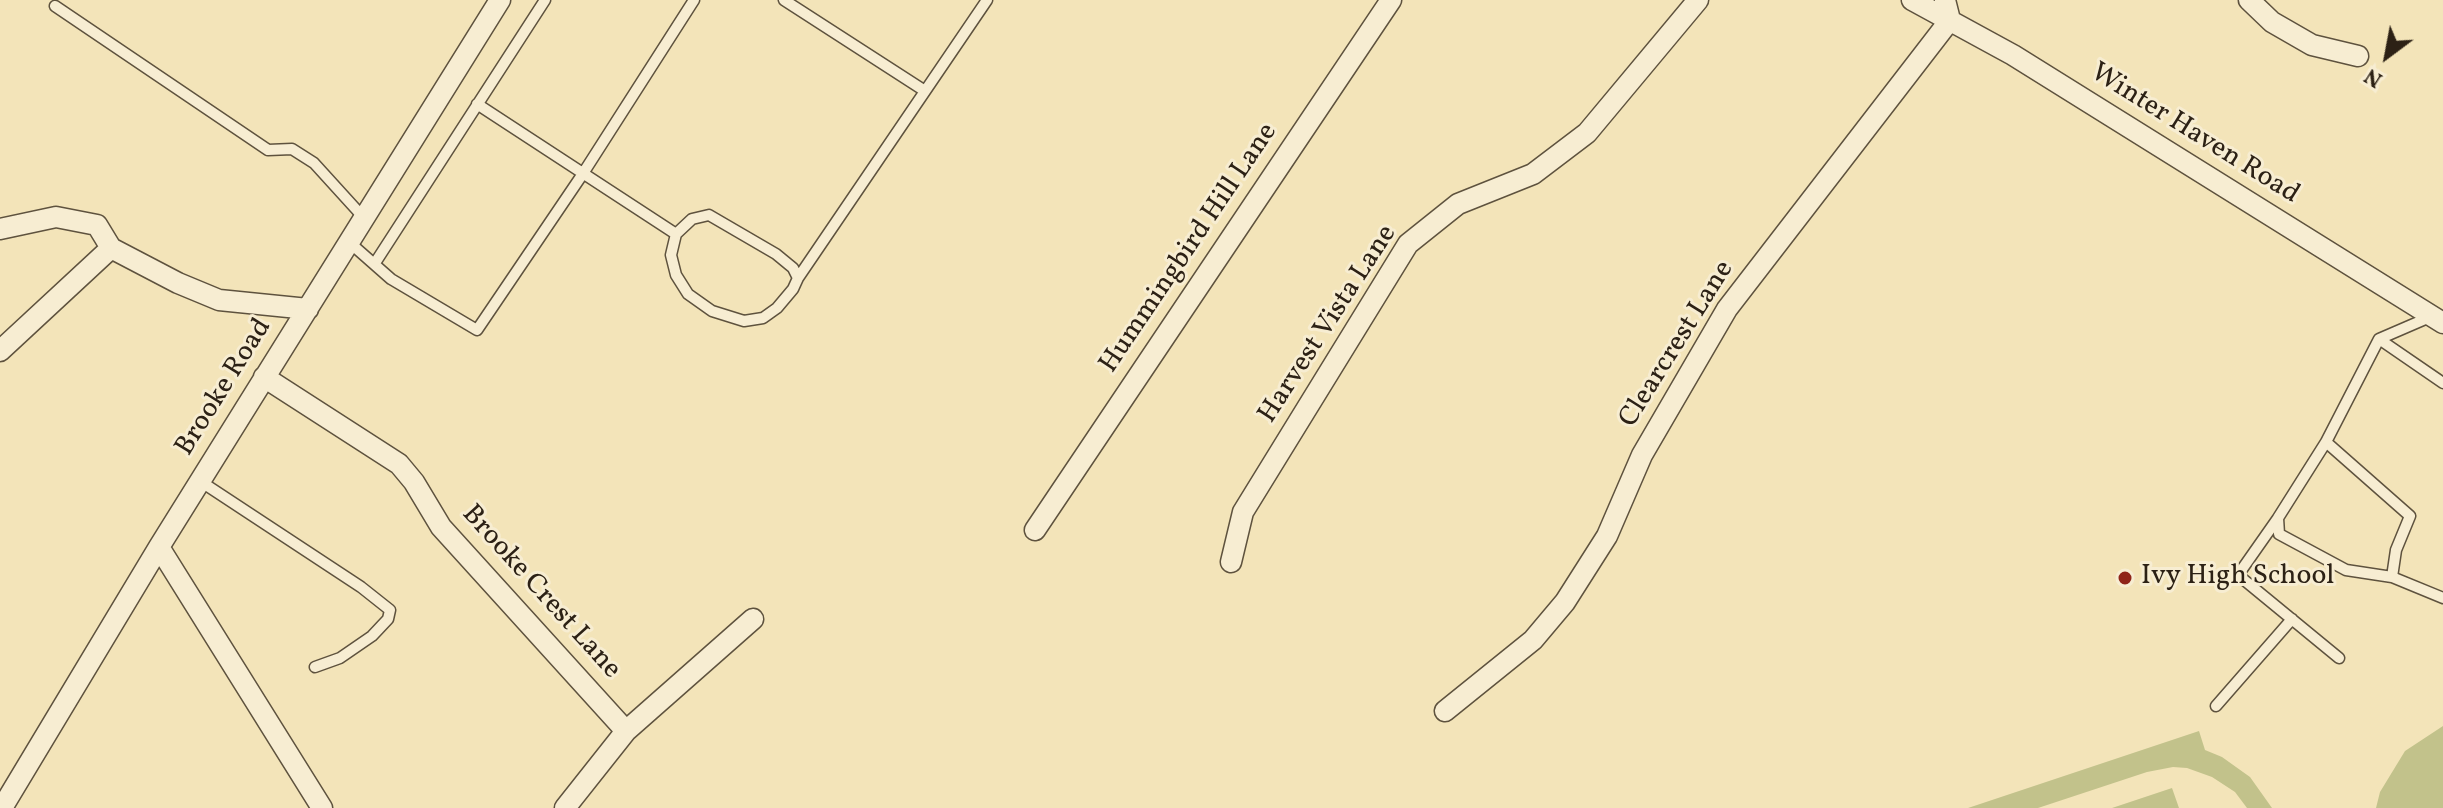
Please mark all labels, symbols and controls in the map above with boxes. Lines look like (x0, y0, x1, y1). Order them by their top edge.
north arrow (2347, 16, 2427, 96)
street label: Winter Haven Road (2083, 57, 2305, 213)
text: N (2359, 59, 2389, 94)
street label: Hummingbird Hill Lane (1094, 118, 1286, 380)
street label: Harvest Vista Lane (1253, 220, 1405, 430)
street label: Clearcrest Lane (1613, 255, 1743, 435)
street label: Brooke Road (170, 313, 280, 463)
street label: Brooke Crest Lane (453, 499, 627, 687)
place label: Ivy High School (2141, 561, 2334, 595)
marker: Ivy High School (2116, 569, 2134, 587)

